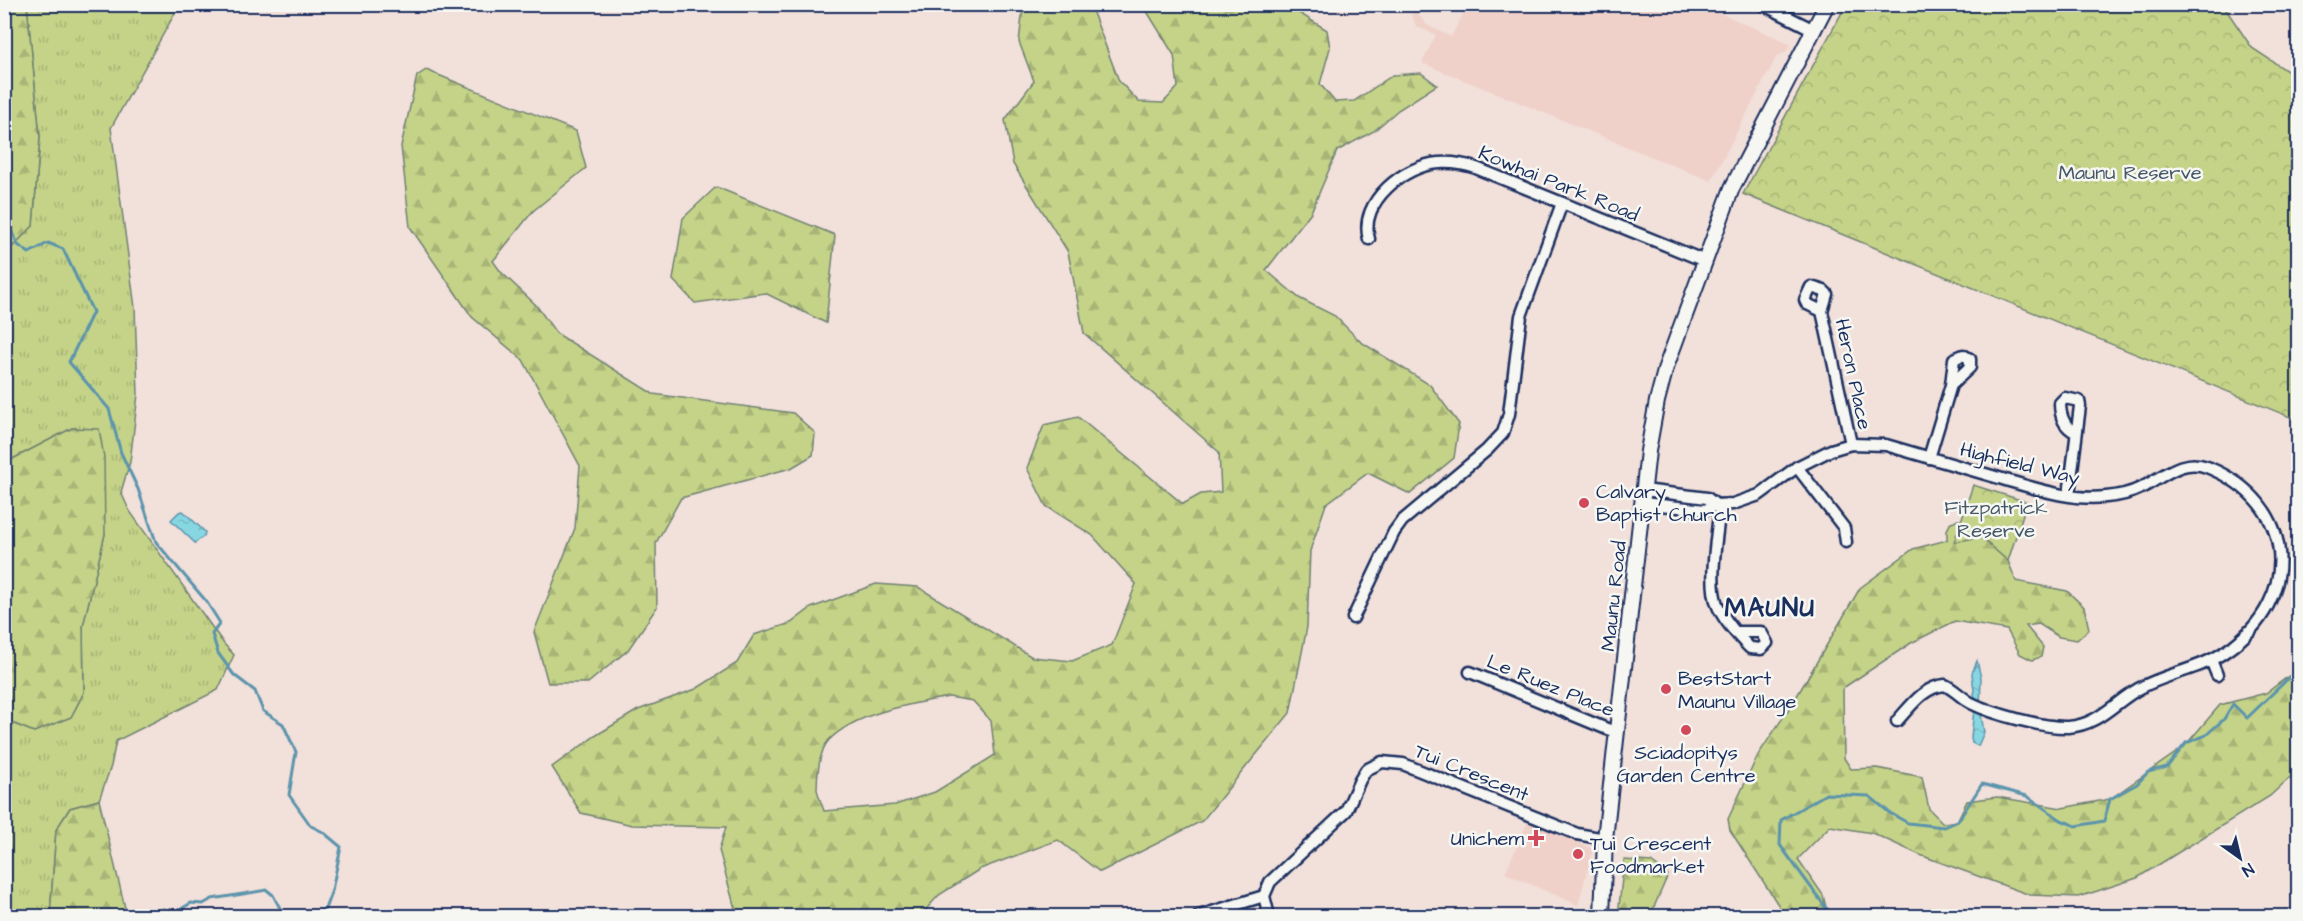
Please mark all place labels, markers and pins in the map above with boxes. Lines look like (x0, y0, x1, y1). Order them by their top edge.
place label: Calvary Baptist Church (1596, 478, 1737, 529)
marker: Calvary Baptist Church (1577, 496, 1591, 510)
place label: BestStart Maunu Village (1678, 665, 1796, 717)
marker: BestStart Maunu Village (1659, 682, 1673, 696)
marker: Sciadopitys Garden Centre (1679, 723, 1693, 737)
place label: Sciadopitys Garden Centre (1616, 739, 1756, 790)
place label: Unichem (1451, 825, 1524, 853)
place label: Tui Crescent Foodmarket (1590, 830, 1711, 881)
marker: Unichem (1529, 831, 1543, 845)
marker: Tui Crescent Foodmarket (1571, 847, 1585, 861)

